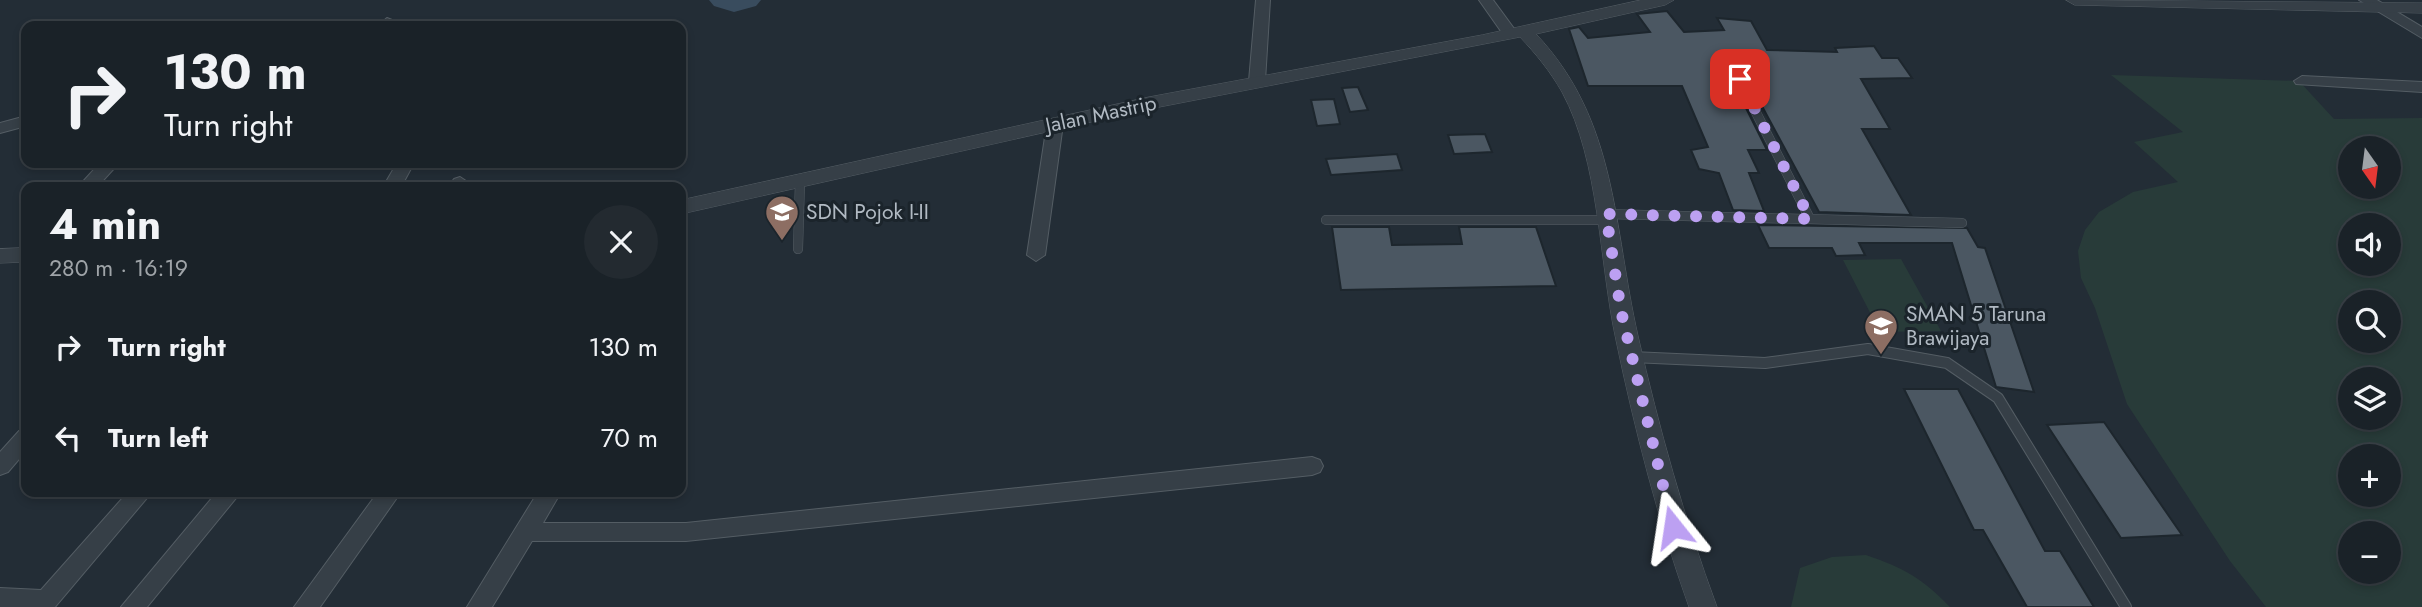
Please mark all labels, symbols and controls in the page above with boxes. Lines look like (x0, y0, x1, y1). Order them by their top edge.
text: 130 m (164, 37, 307, 107)
icon: right (49, 49, 140, 140)
pin (1710, 49, 1770, 109)
icon: arrive (1721, 60, 1759, 98)
street label: Jalan Mastrip (1040, 88, 1159, 141)
text: Turn right (164, 102, 293, 148)
north arrow (2338, 136, 2401, 200)
map controls (2338, 136, 2401, 584)
school or university icon: SDN Pojok I-II (763, 193, 801, 242)
text: 4 min (49, 194, 161, 255)
place label: SDN Pojok I-II (806, 197, 929, 227)
button: close (584, 205, 658, 279)
button: sound (2338, 213, 2401, 276)
text: 280 m · 16:19 (49, 251, 188, 285)
button: search (2338, 290, 2401, 353)
place label: SMAN 5 Taruna Brawijaya (1906, 299, 2046, 353)
school or university icon: SMAN 5 Taruna Brawijaya (1862, 307, 1900, 356)
icon: right (49, 328, 87, 366)
text: Turn right (108, 328, 226, 366)
text: 130 m (588, 328, 658, 366)
button: layers (2338, 367, 2401, 430)
icon: left (49, 419, 87, 457)
text: Turn left (108, 419, 208, 457)
text: 70 m (601, 419, 658, 457)
button: + (2338, 444, 2401, 507)
position arrow (1636, 490, 1710, 564)
button: − (2338, 521, 2401, 584)

